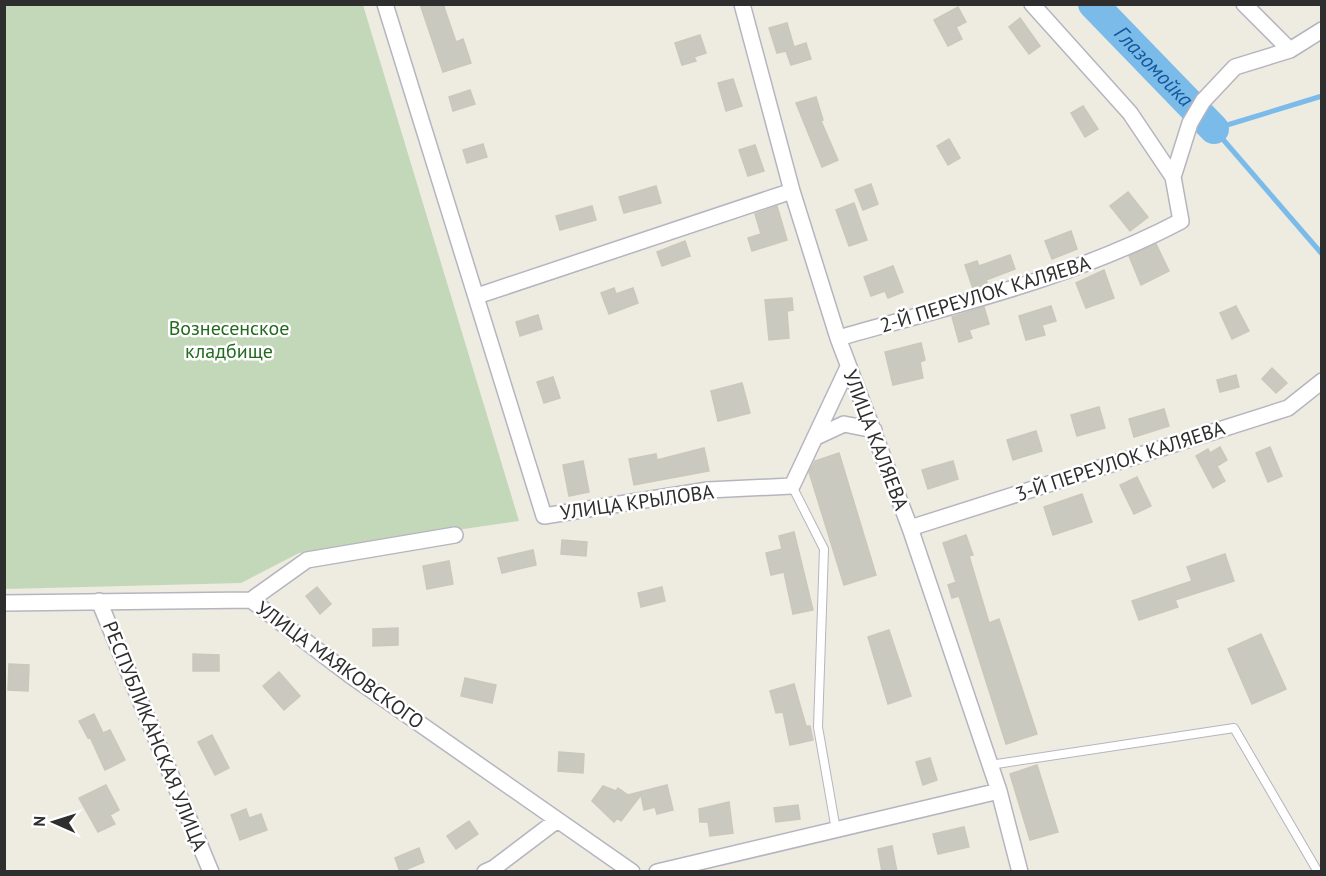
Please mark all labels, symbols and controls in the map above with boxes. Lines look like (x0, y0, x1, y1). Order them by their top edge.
water label: Глазомойка (1109, 20, 1200, 113)
street label: 2-Й ПЕРЕУЛОК КАЛЯЕВА (877, 250, 1094, 338)
park label: Вознесенское кладбище (169, 315, 289, 364)
street label: УЛИЦА КАЛЯЕВА (837, 366, 915, 514)
street label: 3-Й ПЕРЕУЛОК КАЛЯЕВА (1012, 415, 1228, 507)
street label: УЛИЦА КРЫЛОВА (559, 478, 716, 526)
street label: УЛИЦА МАЯКОВСКОГО (251, 595, 429, 735)
street label: РЕСПУБЛИКАНСКАЯ УЛИЦА (97, 617, 213, 855)
north arrow (24, 792, 84, 852)
text: N (29, 815, 49, 827)

